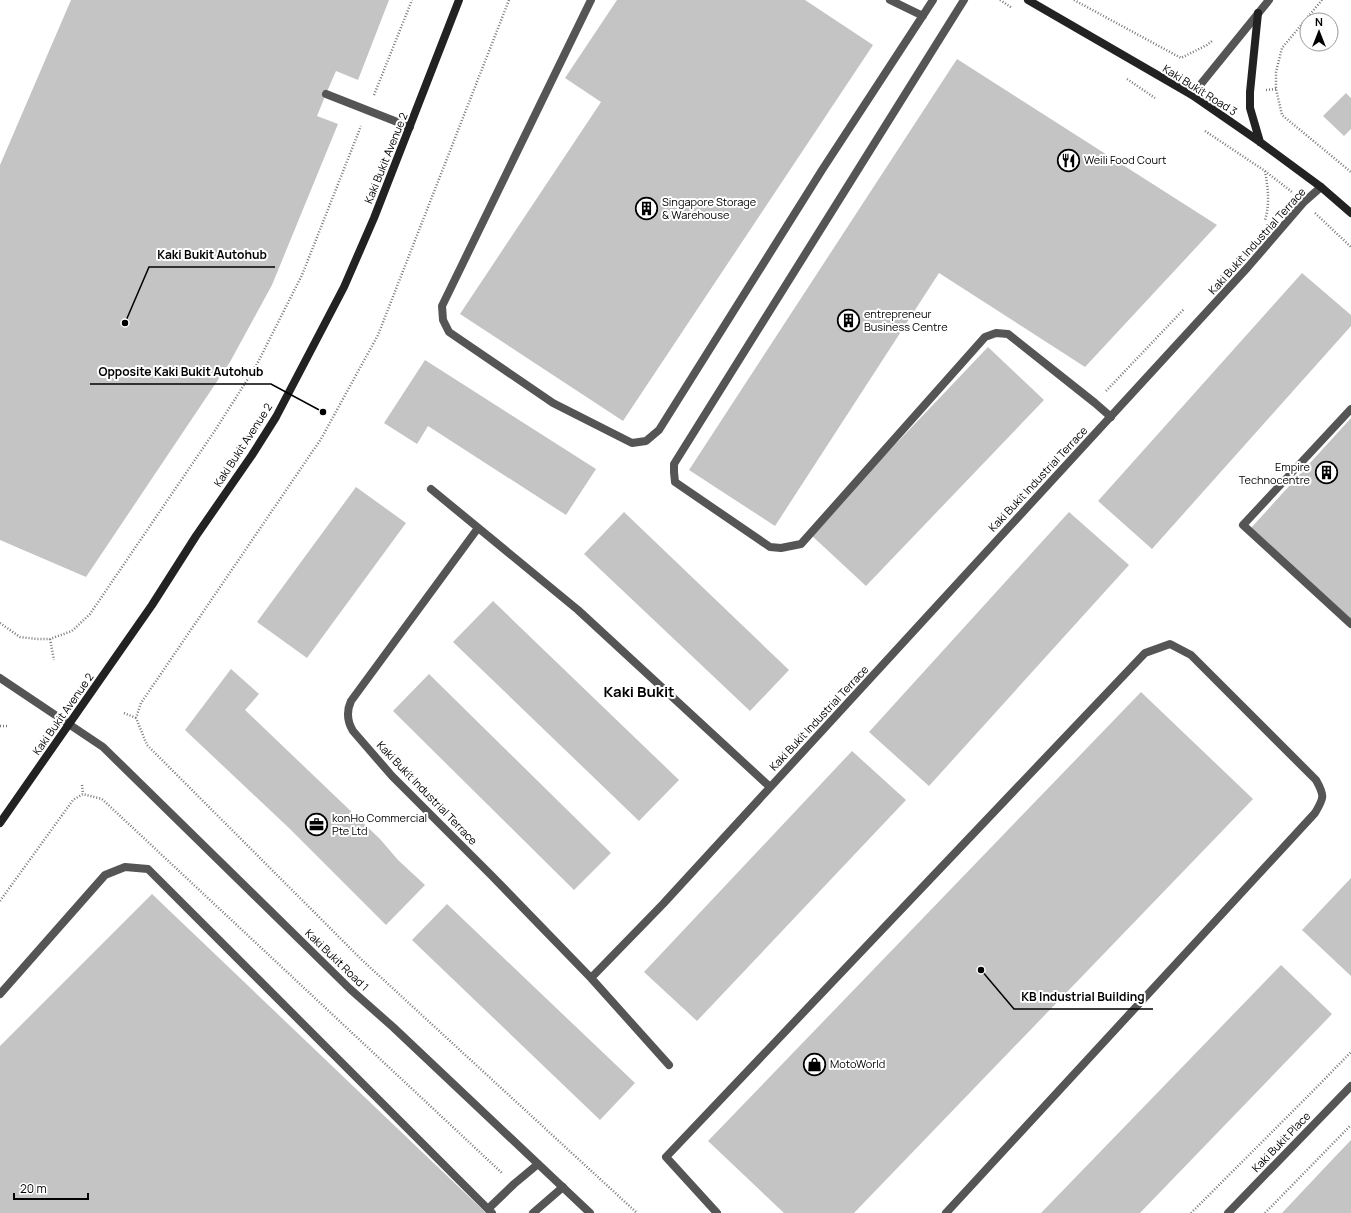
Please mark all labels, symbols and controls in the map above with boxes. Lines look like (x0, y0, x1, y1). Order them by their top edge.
north arrow (1299, 12, 1339, 52)
text: N (1315, 14, 1323, 29)
street label: Kaki Bukit Road 3 (1160, 61, 1240, 118)
street label: Kaki Bukit Avenue 2 (360, 110, 411, 206)
restaurant icon: Weili Food Court (1055, 147, 1081, 173)
place label: Weili Food Court (1084, 152, 1166, 167)
street label: Kaki Bukit Industrial Terrace (1205, 184, 1309, 297)
place label: Singapore Storage & Warehouse (662, 194, 757, 222)
building icon: Singapore Storage & Warehouse (634, 195, 660, 221)
callout: Kaki Bukit Autohub (149, 243, 275, 267)
text: Kaki Bukit Autohub (157, 246, 267, 263)
place label: entrepreneur Business Centre (864, 306, 948, 334)
building icon: entrepreneur Business Centre (835, 307, 861, 333)
callout: Opposite Kaki Bukit Autohub (90, 360, 271, 384)
text: Opposite Kaki Bukit Autohub (98, 363, 264, 380)
street label: Kaki Bukit Avenue 2 (210, 400, 275, 489)
street label: Kaki Bukit Industrial Terrace (985, 422, 1091, 535)
place label: Empire Technocentre (1239, 459, 1311, 487)
building icon: Empire Technocentre (1313, 460, 1339, 486)
street label: Kaki Bukit Industrial Terrace (766, 661, 872, 774)
street label: Kaki Bukit Avenue 2 (29, 670, 97, 758)
district label: Kaki Bukit (603, 681, 675, 702)
street label: Kaki Bukit Industrial Terrace (374, 738, 481, 848)
place label: konHo Commercial Pte Ltd (332, 810, 427, 838)
office icon: konHo Commercial Pte Ltd (304, 811, 330, 837)
street label: Kaki Bukit Road 1 (302, 925, 373, 994)
callout: KB Industrial Building (1014, 985, 1153, 1009)
text: KB Industrial Building (1021, 988, 1145, 1005)
shop icon: MotoWorld (801, 1051, 827, 1077)
place label: MotoWorld (830, 1056, 885, 1071)
street label: Kaki Bukit Place (1248, 1108, 1314, 1175)
scale bar (14, 1175, 88, 1201)
text: 20 m (20, 1180, 47, 1197)

